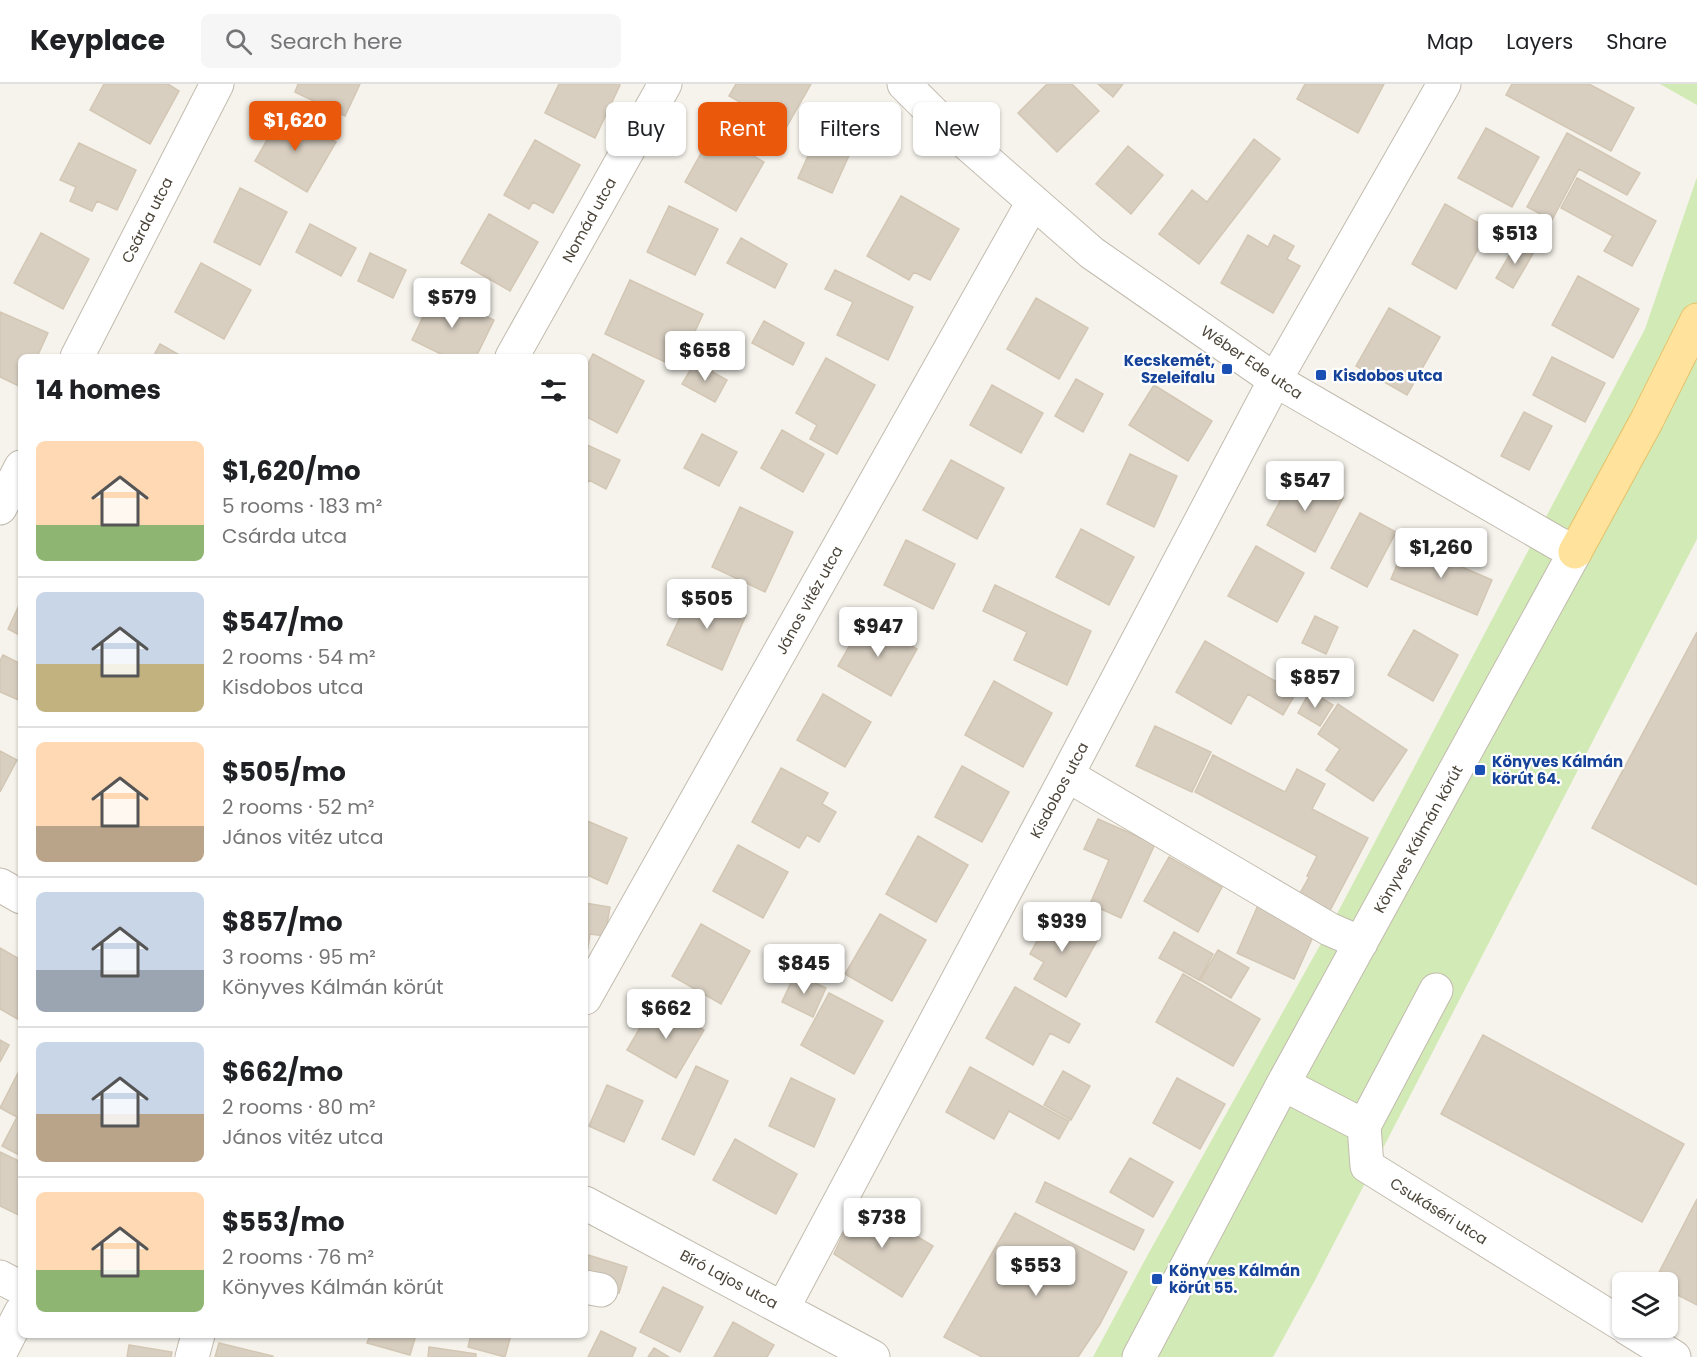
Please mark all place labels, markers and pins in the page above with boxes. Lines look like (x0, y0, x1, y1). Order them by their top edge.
pin: $1,620 (246, 101, 344, 152)
pin: $513 (1479, 214, 1551, 265)
pin: $579 (416, 278, 488, 329)
pin: $658 (669, 331, 741, 382)
place label: Kecskemét, Szeleifalu (1124, 350, 1215, 388)
marker: Kecskemét, Szeleifalu (1220, 362, 1234, 376)
place label: Kisdobos utca (1333, 365, 1443, 386)
marker: Kisdobos utca (1314, 368, 1328, 382)
pin: $547 (1269, 461, 1341, 512)
pin: $1,260 (1392, 528, 1490, 579)
pin: $505 (671, 579, 743, 630)
pin: $947 (842, 607, 914, 658)
pin: $857 (1279, 658, 1351, 709)
place label: Könyves Kálmán körút 64. (1492, 751, 1623, 789)
marker: Könyves Kálmán körút 64. (1473, 763, 1487, 777)
pin: $939 (1026, 902, 1098, 953)
pin: $845 (768, 944, 840, 995)
pin: $662 (630, 989, 702, 1040)
pin: $738 (846, 1198, 918, 1249)
pin: $553 (1000, 1246, 1072, 1297)
place label: Könyves Kálmán körút 55. (1169, 1260, 1300, 1298)
marker: Könyves Kálmán körút 55. (1150, 1272, 1164, 1286)

